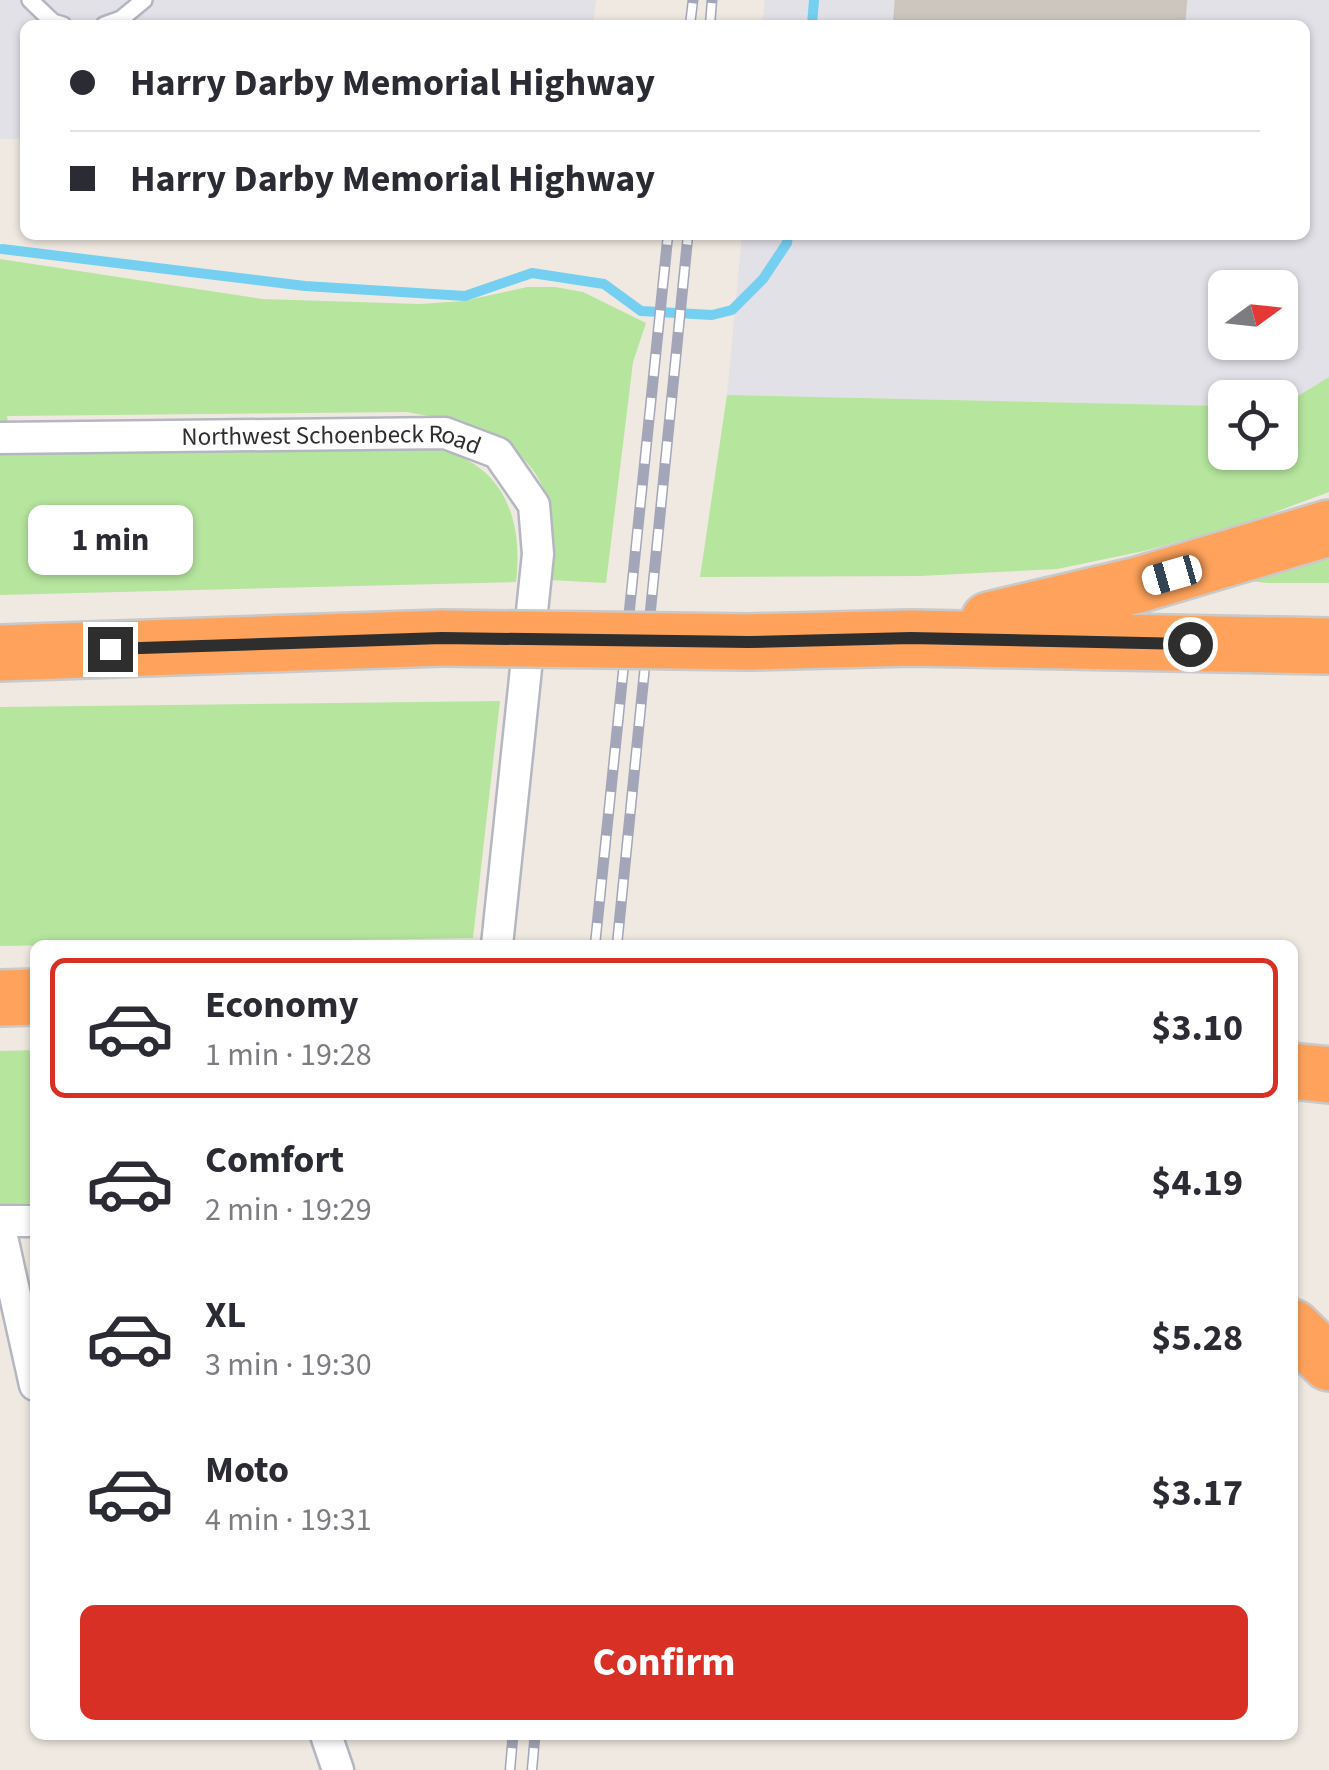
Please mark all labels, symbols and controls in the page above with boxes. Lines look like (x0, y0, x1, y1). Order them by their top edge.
text: Harry Darby Memorial Highway (130, 56, 655, 110)
text: Harry Darby Memorial Highway (130, 152, 655, 206)
north arrow (1208, 270, 1298, 360)
map controls (1208, 270, 1298, 470)
button: locate (1208, 380, 1298, 470)
street label: Northwest Schoenbeck Road (181, 416, 486, 464)
callout: 1 min (28, 504, 192, 574)
text: 1 min (72, 517, 149, 563)
car (1139, 552, 1205, 598)
route start (1168, 622, 1213, 667)
route end (88, 627, 133, 672)
text: Economy (205, 978, 358, 1032)
icon: car (85, 983, 175, 1073)
text: $3.10 (1151, 1001, 1243, 1055)
text: 1 min · 19:28 (205, 1032, 372, 1078)
text: Comfort (205, 1133, 344, 1187)
icon: car (85, 1138, 175, 1228)
text: $4.19 (1151, 1156, 1243, 1210)
text: 2 min · 19:29 (205, 1187, 372, 1233)
text: XL (205, 1288, 246, 1342)
icon: car (85, 1293, 175, 1383)
text: $5.28 (1151, 1311, 1243, 1365)
text: 3 min · 19:30 (205, 1342, 372, 1388)
text: Moto (205, 1443, 289, 1497)
icon: car (85, 1448, 175, 1538)
text: $3.17 (1151, 1466, 1243, 1520)
text: 4 min · 19:31 (205, 1497, 372, 1543)
button: Confirm (80, 1605, 1248, 1720)

